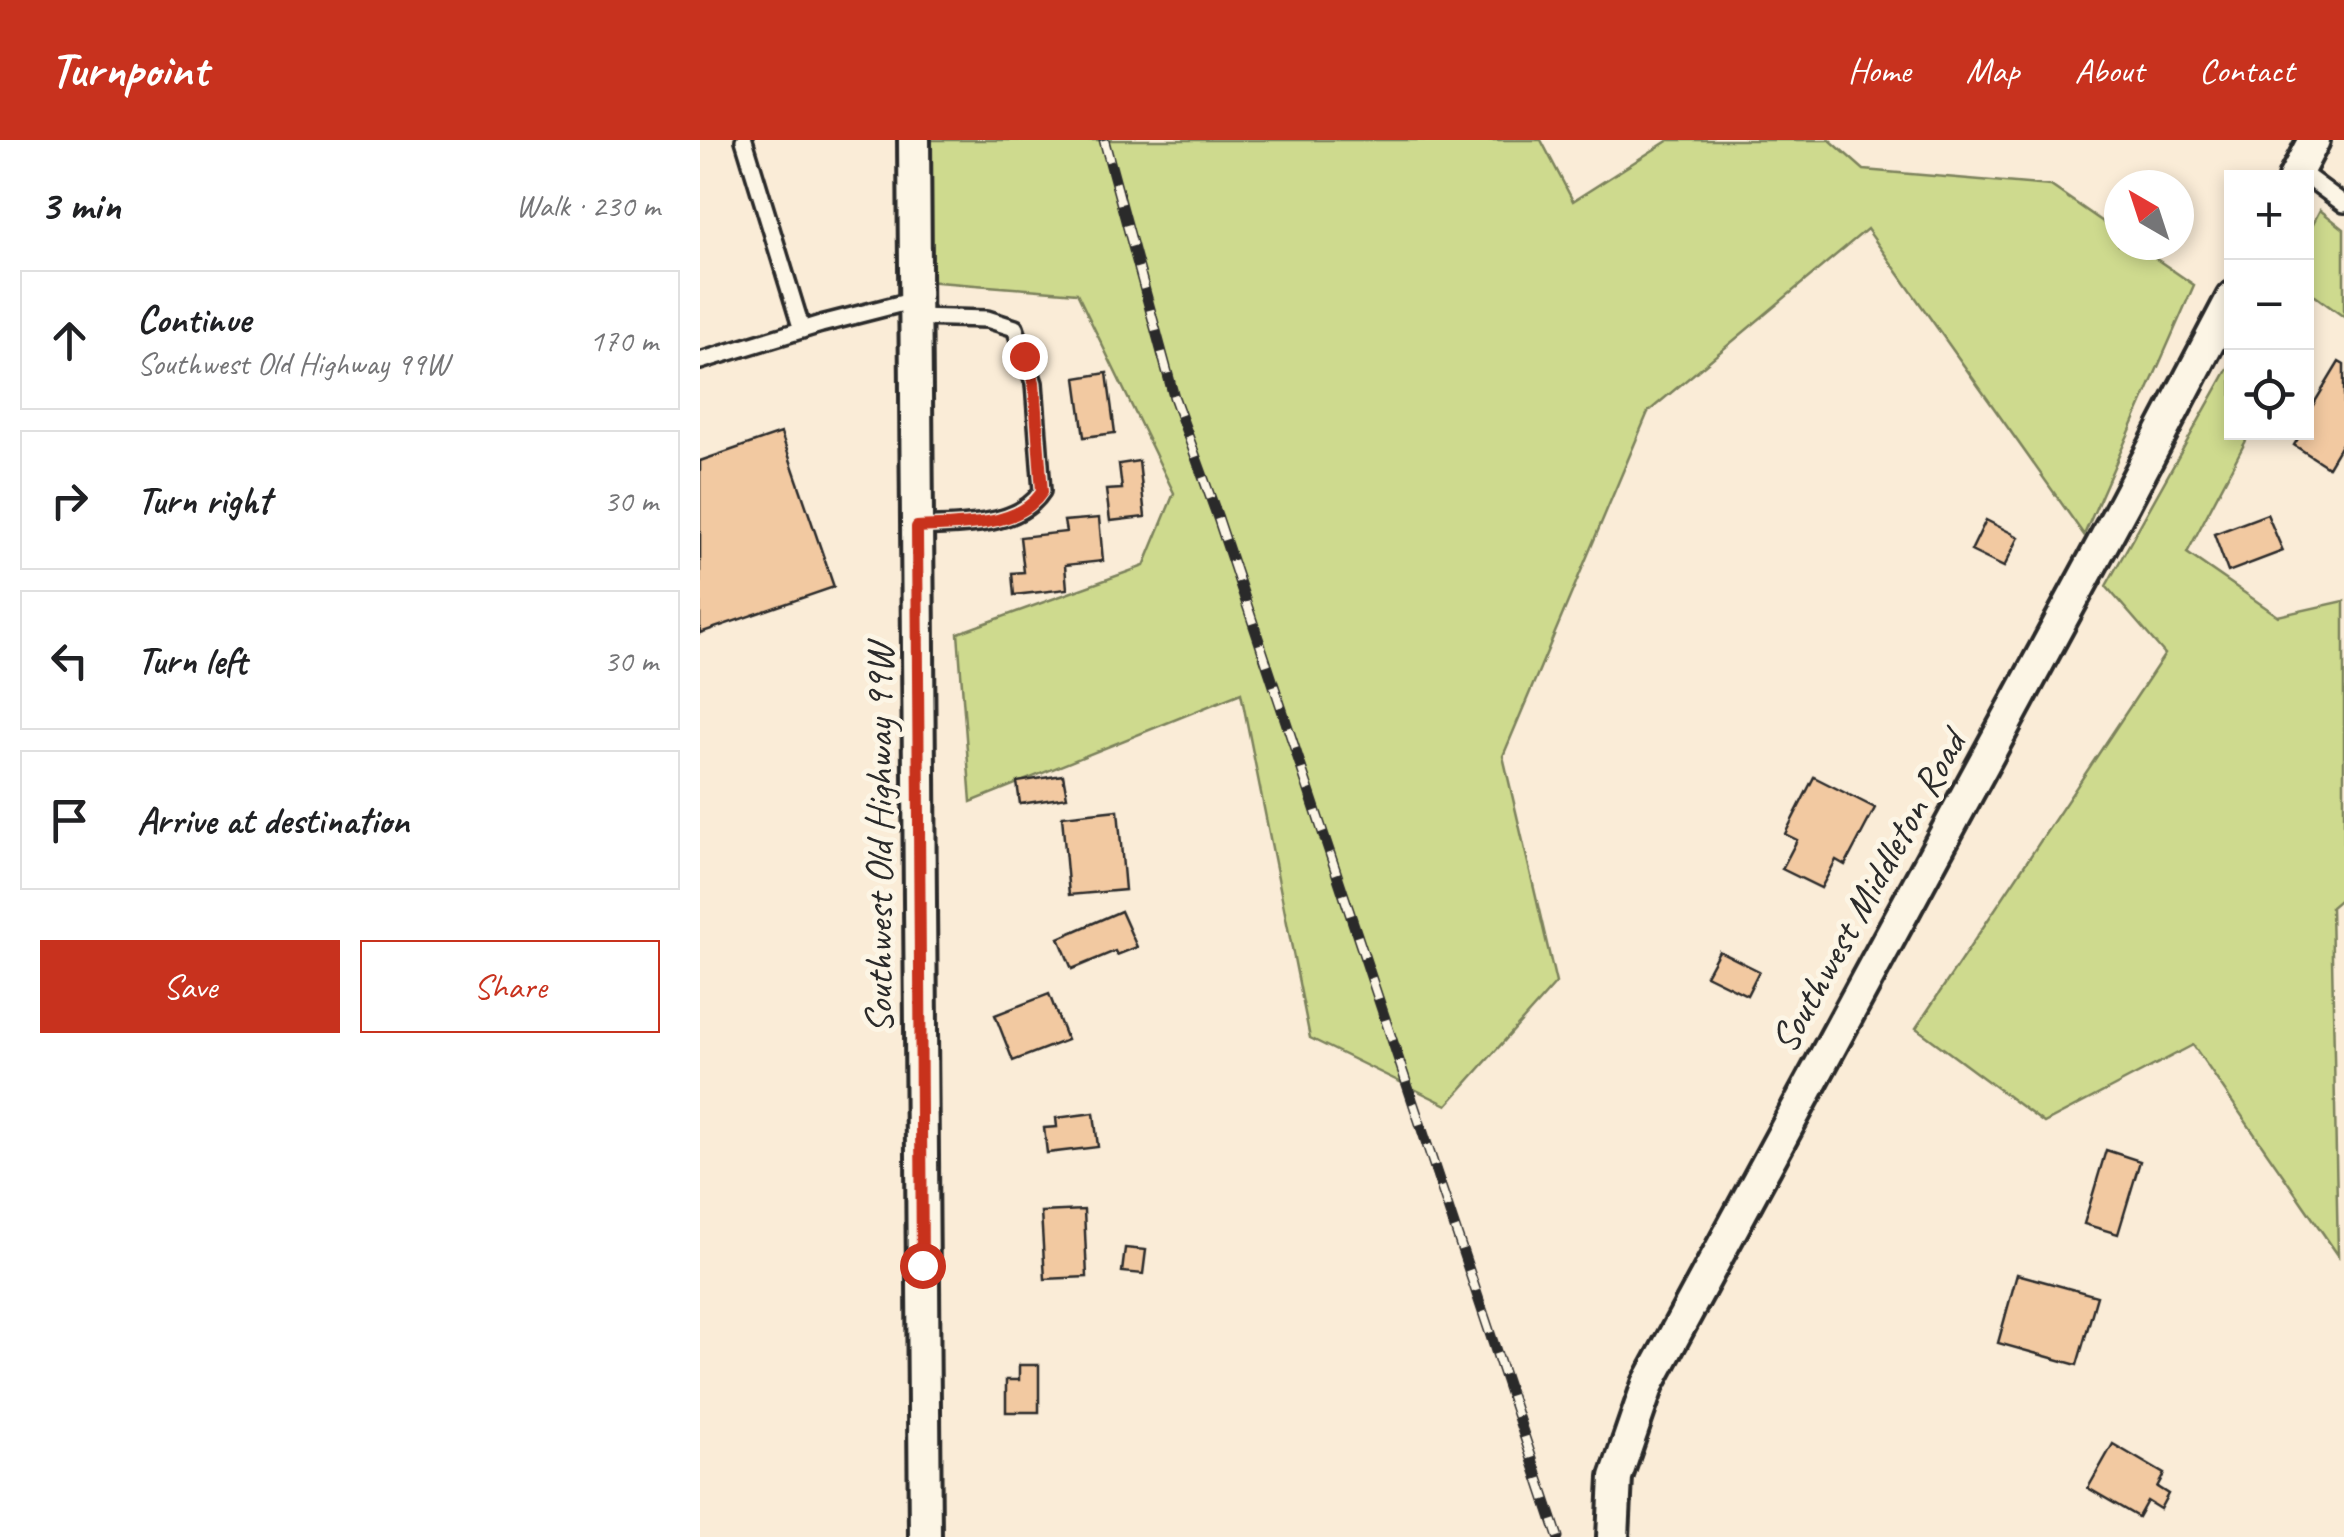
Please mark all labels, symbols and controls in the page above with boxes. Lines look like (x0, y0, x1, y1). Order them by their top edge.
text: Turnpoint (50, 40, 208, 100)
text: Home (1848, 48, 1911, 93)
text: Map (1966, 48, 2019, 93)
text: About (2074, 48, 2144, 93)
text: Contact (2199, 48, 2294, 93)
north arrow (2104, 170, 2194, 260)
map controls (2224, 170, 2314, 440)
button: + (2224, 170, 2314, 260)
text: 3 min (40, 179, 120, 232)
text: Walk · 230 m (516, 185, 660, 226)
button: − (2224, 260, 2314, 350)
text: Continue (137, 296, 251, 343)
icon: ahead (42, 313, 97, 368)
text: 170 m (589, 320, 658, 361)
route end (1002, 334, 1048, 380)
text: Southwest Old Highway 99W (137, 343, 448, 384)
button: locate (2224, 350, 2314, 440)
icon: right (42, 473, 97, 528)
text: Turn right (137, 477, 271, 524)
text: 30 m (604, 480, 658, 521)
icon: left (42, 633, 97, 688)
text: Turn left (137, 637, 247, 684)
street label: Southwest Old Highway 99W (854, 637, 904, 1034)
text: 30 m (604, 640, 658, 681)
street label: Southwest Middleton Road (1759, 717, 1980, 1061)
icon: arrive (42, 793, 97, 848)
text: Arrive at destination (137, 797, 409, 844)
button: Save (40, 940, 340, 1033)
button: Share (360, 940, 660, 1033)
route start (900, 1243, 946, 1289)

